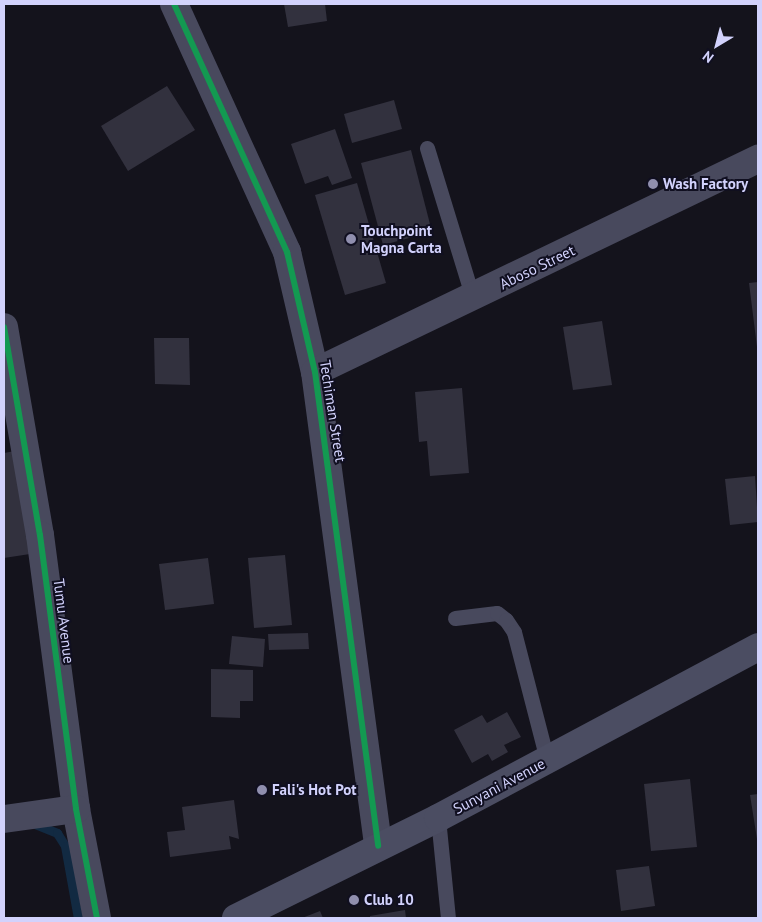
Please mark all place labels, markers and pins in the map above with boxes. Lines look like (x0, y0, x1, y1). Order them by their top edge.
place label: Wash Factory (663, 175, 748, 193)
marker: Wash Factory (647, 178, 659, 190)
place label: Touchpoint Magna Carta (361, 221, 442, 256)
marker: Touchpoint Magna Carta (345, 233, 357, 245)
place label: Fali's Hot Pot (272, 781, 357, 799)
marker: Fali's Hot Pot (256, 784, 268, 796)
place label: Club 10 (364, 891, 414, 909)
marker: Club 10 (348, 894, 360, 906)

